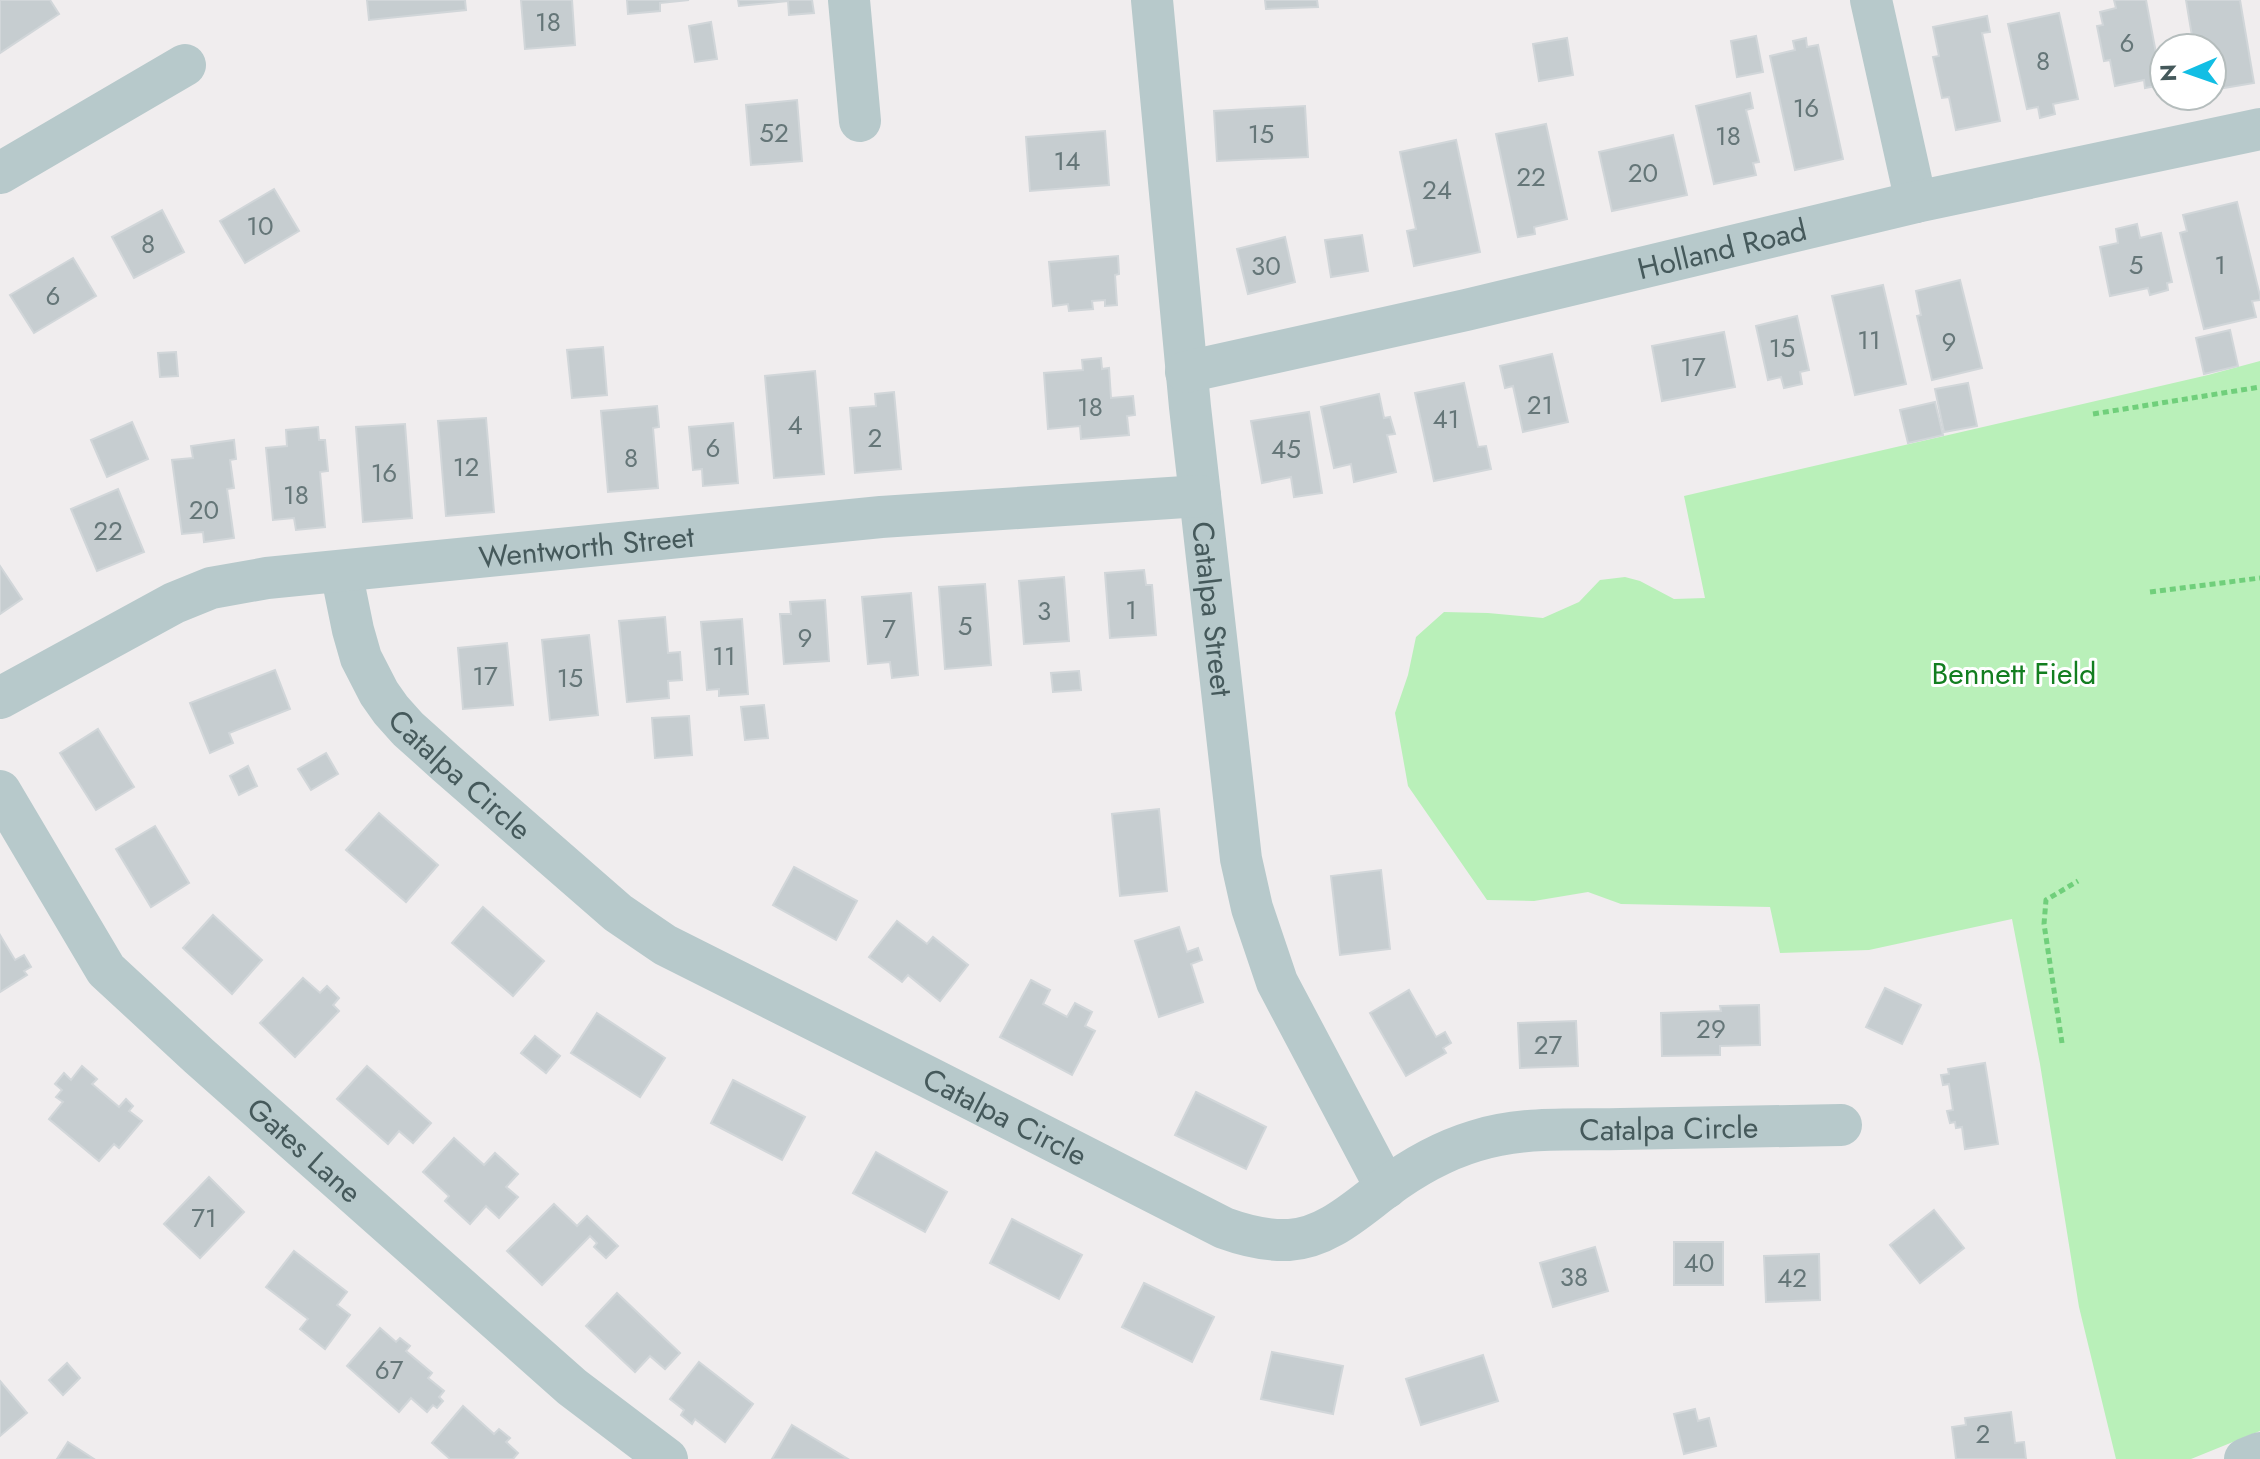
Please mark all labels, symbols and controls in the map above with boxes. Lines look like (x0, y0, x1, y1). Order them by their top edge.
house number: 18 (535, 3, 561, 41)
house number: 6 (2120, 24, 2134, 62)
north arrow (2148, 32, 2228, 112)
house number: 8 (2036, 42, 2050, 80)
text: N (2152, 63, 2184, 82)
house number: 16 (1793, 89, 1819, 127)
house number: 52 (759, 114, 789, 152)
house number: 15 (1248, 115, 1274, 153)
house number: 18 (1715, 117, 1741, 155)
house number: 14 (1054, 142, 1080, 180)
house number: 20 (1628, 154, 1658, 192)
house number: 22 (1516, 158, 1546, 196)
house number: 24 (1422, 171, 1452, 209)
house number: 10 (246, 207, 274, 245)
street label: Holland Road (1633, 208, 1811, 290)
house number: 8 (141, 225, 155, 263)
house number: 5 (2129, 246, 2143, 284)
house number: 1 (2214, 246, 2226, 284)
house number: 30 (1251, 247, 1281, 285)
house number: 6 (46, 277, 60, 315)
house number: 11 (1857, 321, 1881, 359)
house number: 9 (1942, 323, 1956, 361)
house number: 15 (1769, 329, 1795, 367)
house number: 17 (1680, 348, 1706, 386)
house number: 21 (1527, 386, 1553, 424)
house number: 18 (1077, 388, 1103, 426)
house number: 41 (1433, 400, 1459, 438)
house number: 4 (787, 406, 803, 444)
house number: 2 (868, 419, 882, 457)
house number: 6 (706, 429, 720, 467)
house number: 45 (1271, 430, 1301, 468)
house number: 8 (624, 439, 638, 477)
house number: 12 (453, 448, 479, 486)
house number: 16 (371, 454, 397, 492)
house number: 18 (283, 476, 309, 514)
house number: 20 (189, 491, 219, 529)
house number: 22 (93, 512, 123, 550)
street label: Wentworth Street (477, 514, 697, 578)
street label: Catalpa Street (1182, 519, 1244, 699)
house number: 1 (1125, 591, 1137, 629)
house number: 3 (1037, 592, 1051, 630)
house number: 5 (958, 607, 972, 645)
house number: 7 (882, 610, 896, 648)
house number: 9 (798, 619, 812, 657)
house number: 11 (712, 637, 736, 675)
park label: Bennett Field (1932, 652, 2096, 695)
house number: 17 (472, 657, 498, 695)
house number: 15 (557, 659, 583, 697)
street label: Catalpa Circle (378, 699, 541, 850)
house number: 29 (1696, 1010, 1726, 1048)
house number: 27 (1534, 1026, 1563, 1064)
street label: Catalpa Circle (916, 1057, 1095, 1176)
street label: Gates Lane (238, 1087, 372, 1213)
street label: Catalpa Circle (1579, 1105, 1759, 1151)
house number: 71 (191, 1199, 217, 1237)
house number: 40 (1684, 1244, 1714, 1282)
house number: 38 (1560, 1258, 1588, 1296)
house number: 42 (1777, 1259, 1807, 1297)
house number: 67 (375, 1351, 404, 1389)
house number: 2 (1976, 1415, 1990, 1453)

